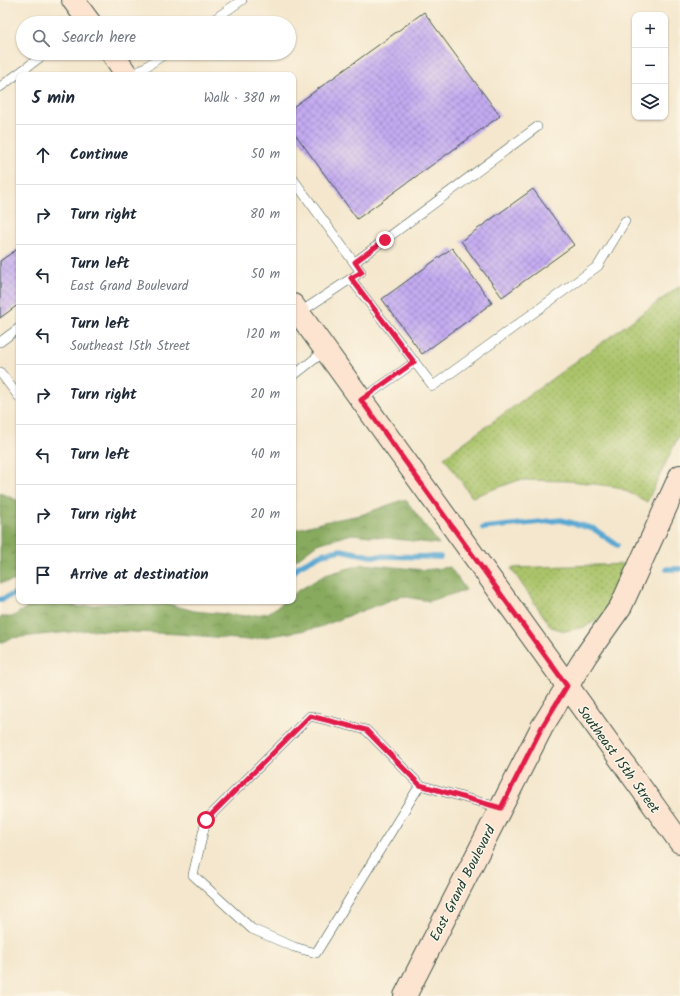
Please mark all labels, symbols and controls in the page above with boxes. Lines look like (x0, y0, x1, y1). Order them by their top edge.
map controls (632, 12, 668, 120)
button: + (632, 12, 668, 48)
search box (16, 16, 296, 60)
text: Search here (62, 26, 136, 50)
icon: search (30, 27, 52, 49)
button: − (632, 48, 668, 84)
button: layers (632, 84, 668, 120)
text: 5 min (32, 85, 75, 112)
text: Walk · 380 m (204, 88, 280, 109)
text: Continue (70, 143, 128, 167)
icon: ahead (32, 144, 54, 166)
text: 50 m (251, 144, 280, 165)
text: Turn right (70, 203, 137, 227)
icon: right (32, 204, 54, 226)
text: 80 m (250, 204, 280, 225)
route end (376, 231, 394, 249)
text: Turn left (70, 252, 130, 276)
icon: left (32, 264, 54, 286)
text: 50 m (251, 264, 280, 285)
text: East Grand Boulevard (70, 276, 188, 297)
text: Turn left (70, 312, 130, 336)
icon: left (32, 324, 54, 346)
text: 120 m (246, 324, 280, 345)
text: Southeast 15th Street (70, 336, 190, 357)
text: Turn right (70, 383, 137, 407)
icon: right (32, 384, 54, 406)
text: 20 m (250, 384, 280, 405)
text: Turn left (70, 443, 130, 467)
icon: left (32, 444, 54, 466)
text: 40 m (251, 444, 280, 465)
text: Turn right (70, 503, 137, 527)
icon: right (32, 504, 54, 526)
text: 20 m (250, 504, 280, 525)
text: Arrive at destination (70, 563, 209, 587)
icon: arrive (32, 564, 54, 586)
street label: Southeast 15th Street (571, 701, 665, 819)
route start (197, 811, 215, 829)
street label: East Grand Boulevard (424, 821, 502, 945)

